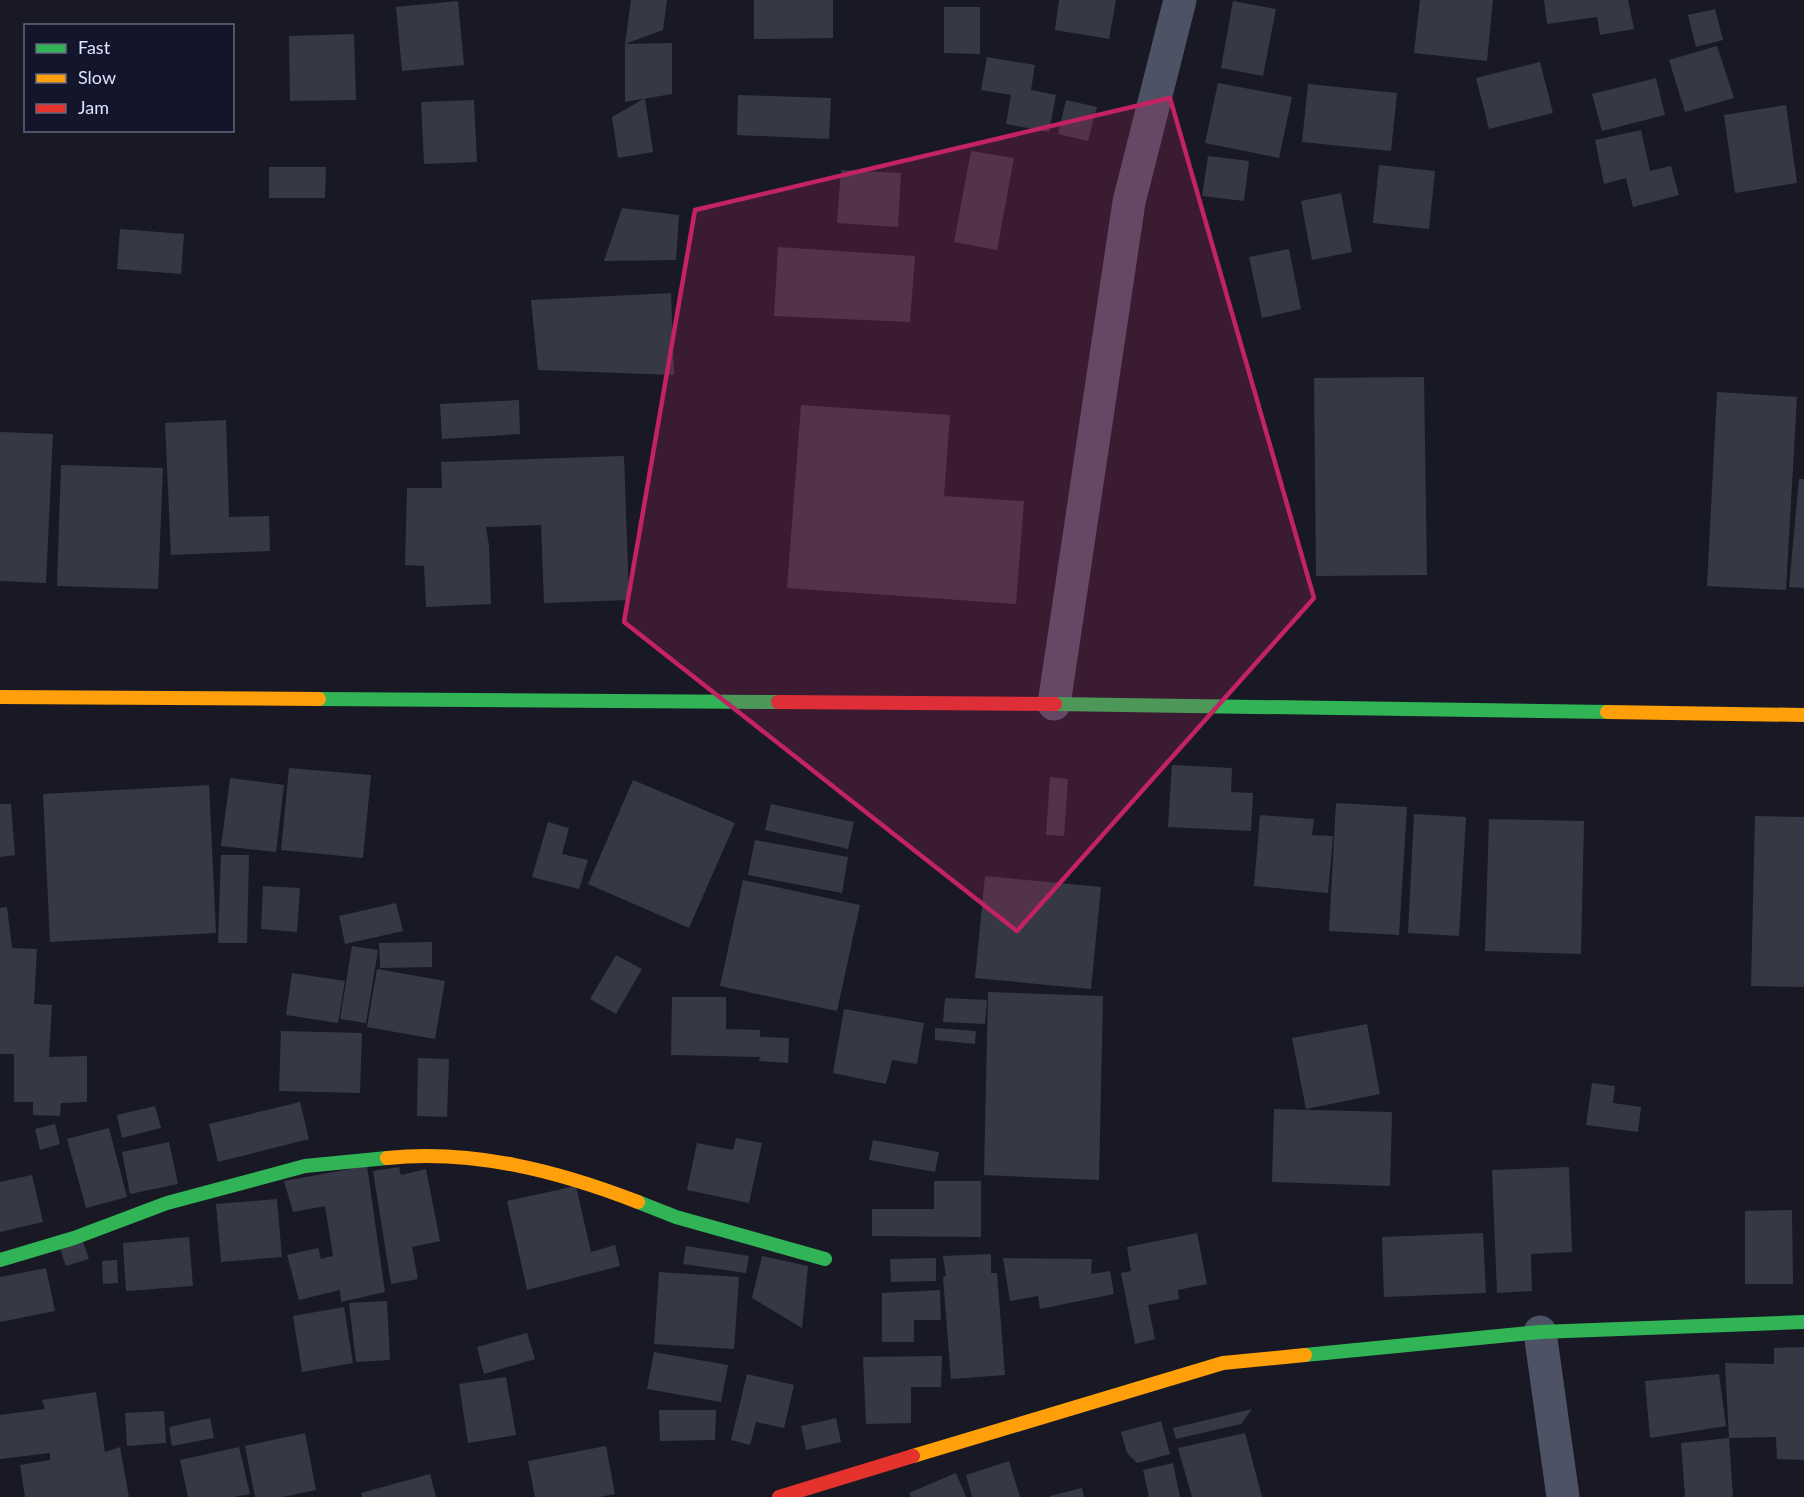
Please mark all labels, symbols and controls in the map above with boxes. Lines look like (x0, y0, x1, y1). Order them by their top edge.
legend (24, 24, 234, 132)
text: Fast (78, 36, 111, 58)
text: Slow (78, 66, 116, 88)
text: Jam (78, 96, 109, 118)

